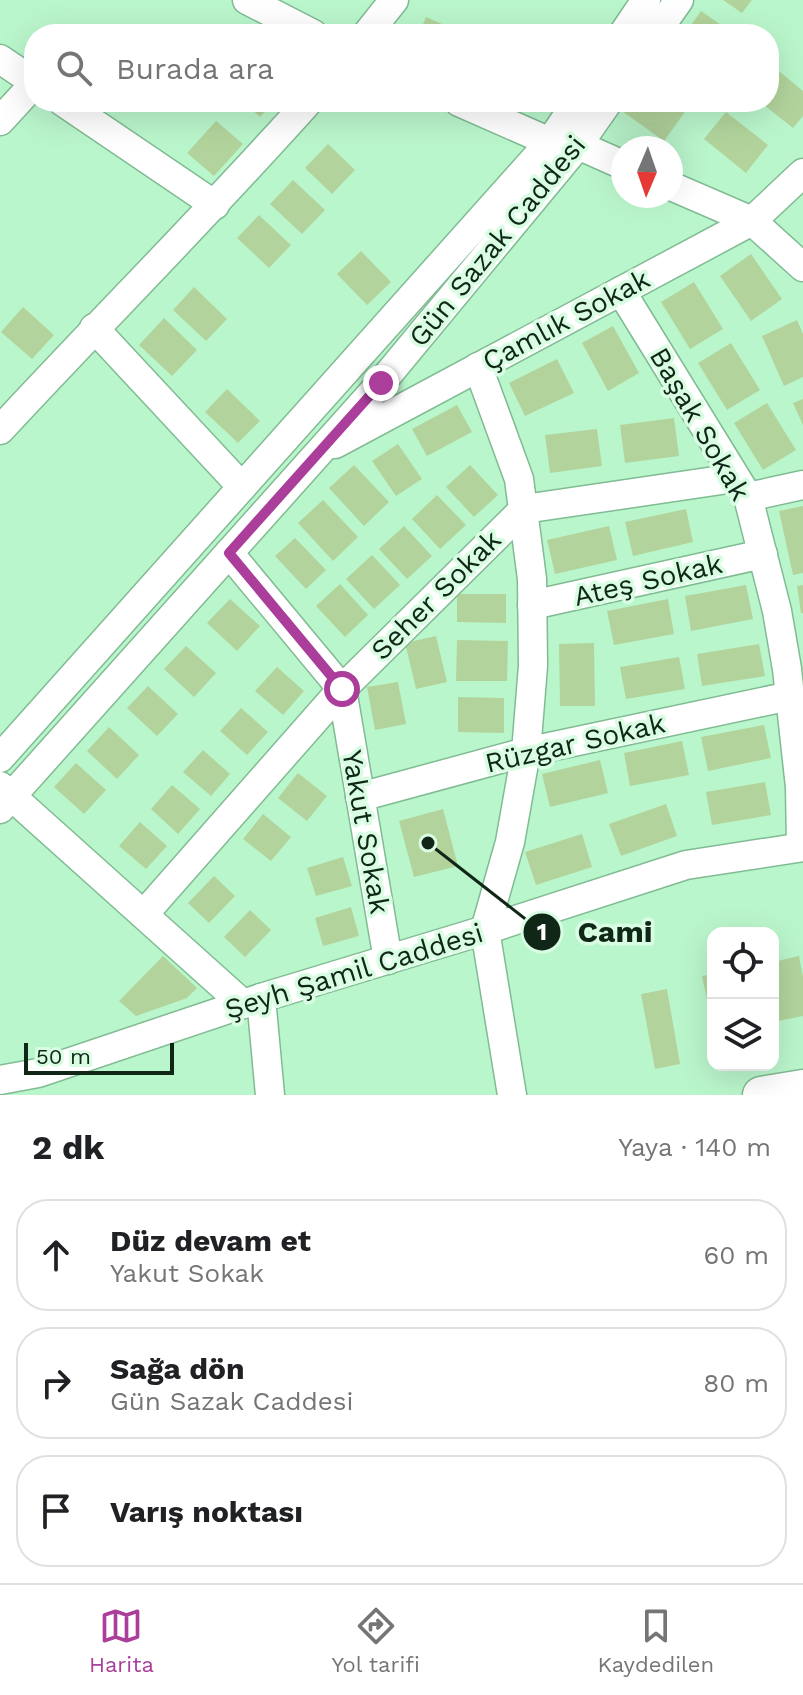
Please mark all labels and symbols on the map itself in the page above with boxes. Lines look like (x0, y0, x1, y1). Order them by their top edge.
street label: Gün Sazak Caddesi (402, 129, 592, 353)
north arrow (611, 136, 683, 208)
street label: Çamlık Sokak (477, 262, 655, 378)
street label: Başak Sokak (643, 341, 757, 507)
route end (363, 365, 399, 401)
street label: Seher Sokak (364, 523, 508, 667)
street label: Ateş Sokak (570, 547, 726, 613)
route start (324, 671, 360, 707)
street label: Rüzgar Sokak (482, 706, 668, 780)
street label: Yakut Sokak (335, 747, 397, 917)
callout: Cami (522, 905, 669, 959)
text: Cami (578, 914, 652, 949)
street label: Şeyh Şamil Caddesi (221, 916, 487, 1026)
text: 1 (537, 918, 547, 946)
scale bar (24, 1039, 174, 1075)

